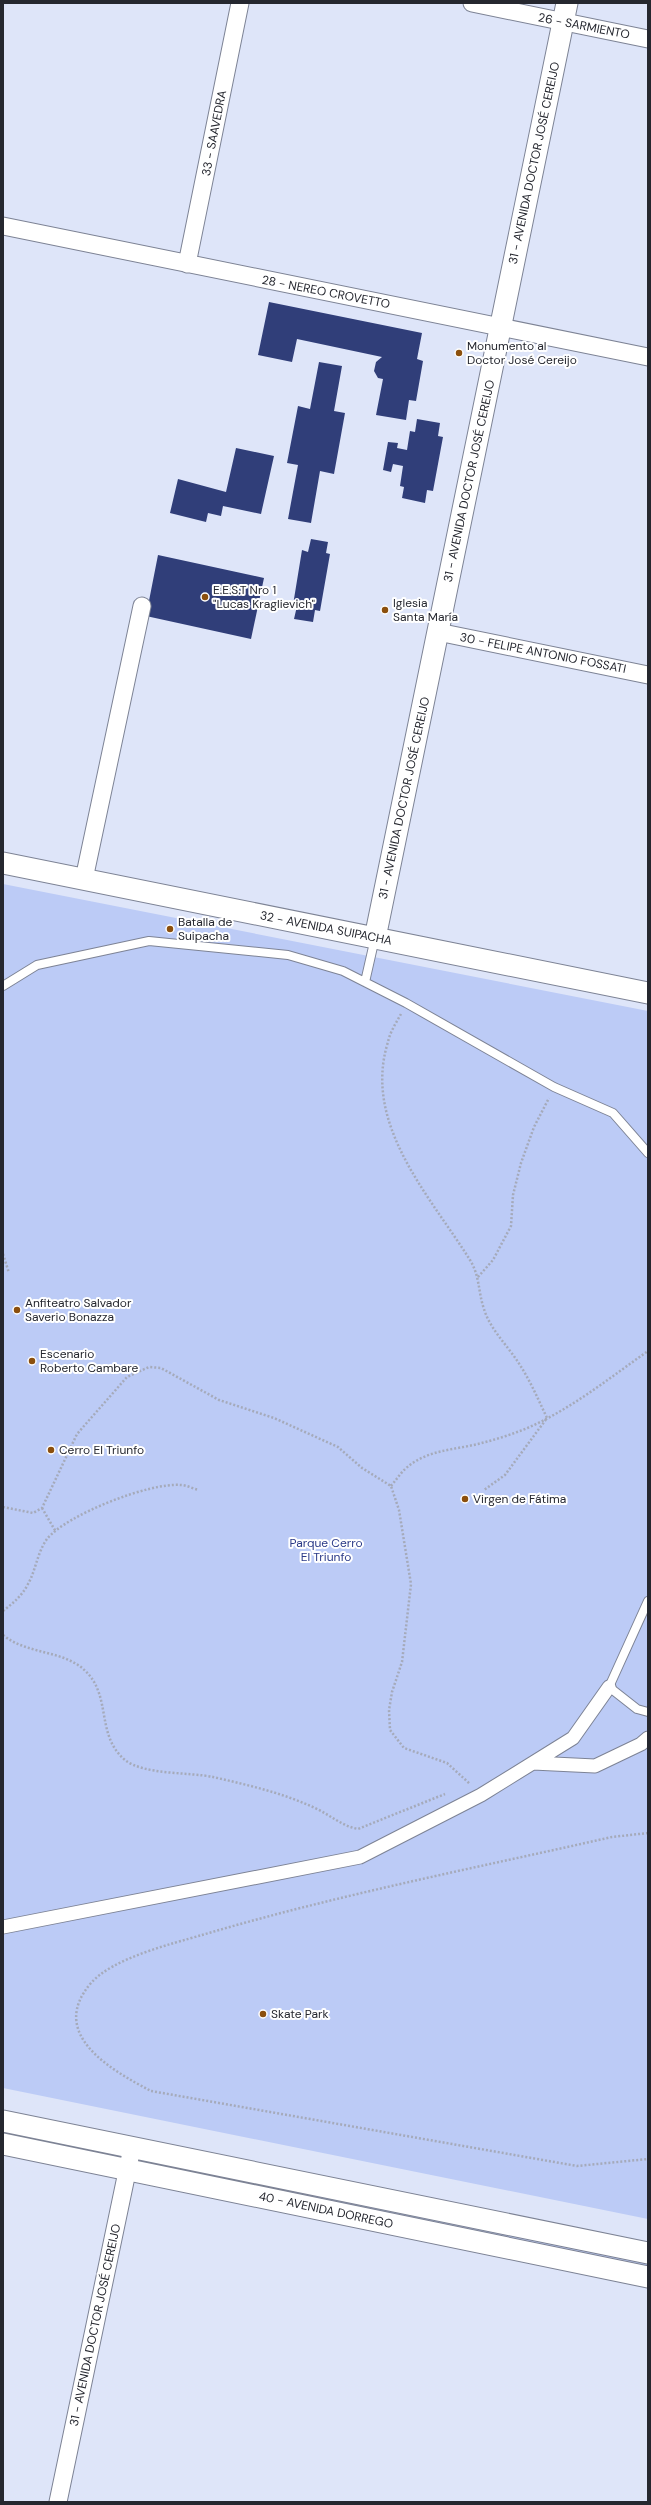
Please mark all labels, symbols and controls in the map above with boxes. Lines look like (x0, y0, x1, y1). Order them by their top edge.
street label: 26 - SARMIENTO (537, 9, 631, 43)
street label: 31 - AVENIDA DOCTOR JOSÉ CEREIJO (505, 60, 563, 266)
street label: 33 - SAAVEDRA (198, 89, 230, 177)
street label: 28 - NEREO CROVETTO (261, 272, 391, 312)
place label: Monumento al Doctor José Cereijo (467, 338, 577, 368)
marker: Monumento al Doctor José Cereijo (454, 348, 464, 358)
street label: 31 - AVENIDA DOCTOR JOSÉ CEREIJO (440, 378, 498, 584)
place label: E.E.S.T Nro 1 "Lucas Kraglievich" (213, 582, 315, 612)
marker: E.E.S.T Nro 1 "Lucas Kraglievich" (200, 592, 210, 602)
place label: Iglesia Santa María (393, 595, 458, 625)
marker: Iglesia Santa María (380, 605, 390, 615)
street label: 30 - FELIPE ANTONIO FOSSATI (458, 629, 628, 677)
street label: 31 - AVENIDA DOCTOR JOSÉ CEREIJO (375, 695, 433, 901)
street label: 32 - AVENIDA SUIPACHA (259, 907, 393, 949)
place label: Batalla de Suipacha (178, 914, 232, 944)
marker: Batalla de Suipacha (165, 924, 175, 934)
place label: Anfiteatro Salvador Saverio Bonazza (25, 1295, 132, 1325)
marker: Anfiteatro Salvador Saverio Bonazza (12, 1305, 22, 1315)
place label: Escenario Roberto Cambare (40, 1346, 139, 1376)
marker: Escenario Roberto Cambare (27, 1356, 37, 1366)
place label: Cerro El Triunfo (59, 1442, 144, 1458)
marker: Cerro El Triunfo (46, 1445, 56, 1455)
place label: Virgen de Fátima (473, 1491, 566, 1507)
marker: Virgen de Fátima (460, 1494, 470, 1504)
park label: Parque Cerro El Triunfo (289, 1535, 363, 1565)
place label: Skate Park (271, 2006, 329, 2022)
marker: Skate Park (258, 2009, 268, 2019)
street label: 40 - AVENIDA DORREGO (257, 2188, 395, 2232)
street label: 31 - AVENIDA DOCTOR JOSÉ CEREIJO (66, 2222, 124, 2428)

